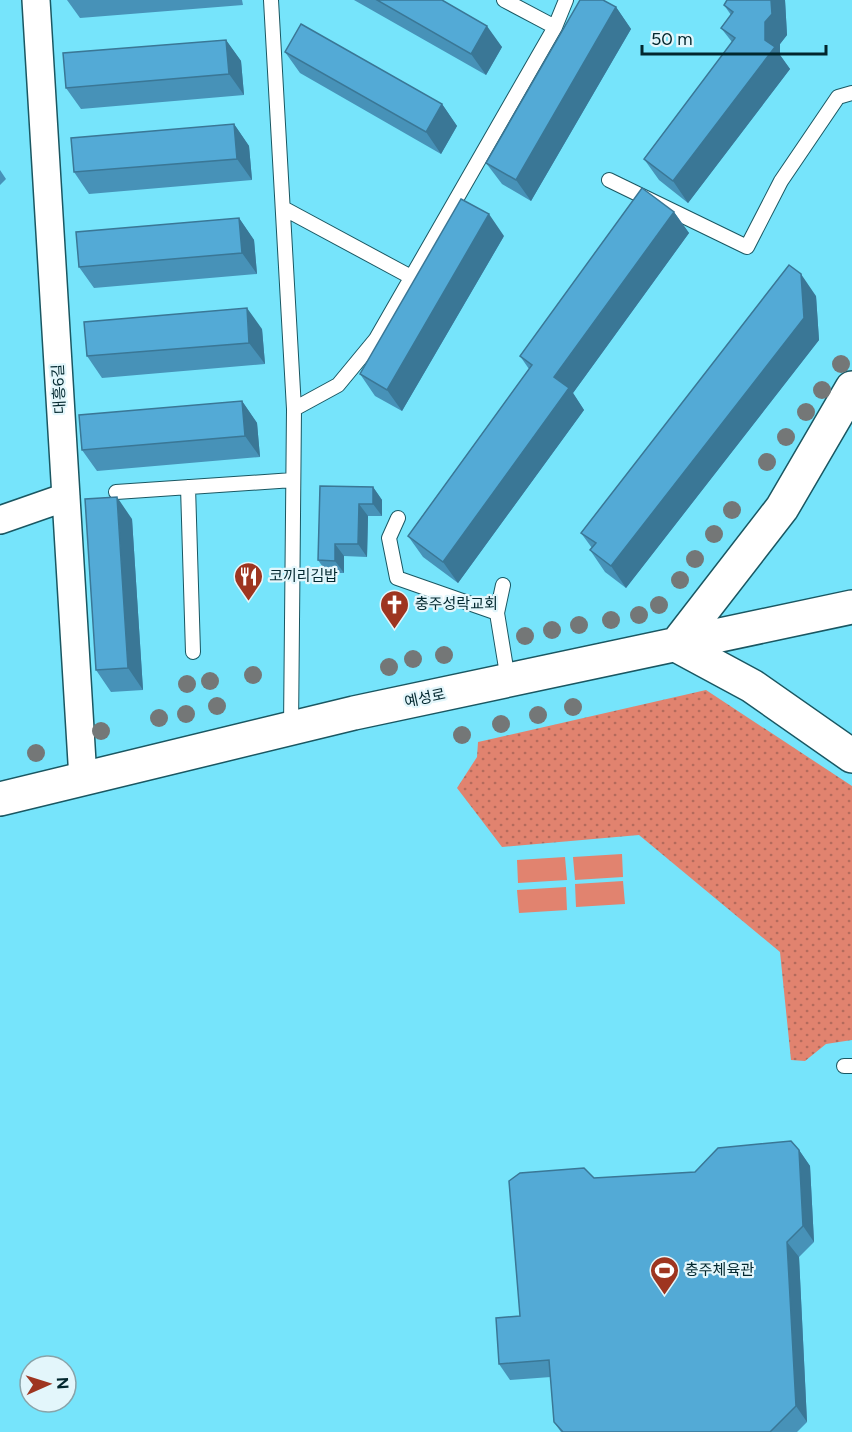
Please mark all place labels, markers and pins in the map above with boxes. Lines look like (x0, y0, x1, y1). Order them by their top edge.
restaurant icon: 코끼리김밥 (232, 560, 264, 602)
place label: 코끼리김밥 (269, 567, 338, 585)
church icon: 충주성락교회 (378, 588, 410, 630)
place label: 충주성락교회 (415, 595, 498, 613)
sports icon: 충주체육관 (648, 1254, 680, 1296)
place label: 충주체육관 (685, 1261, 754, 1279)

